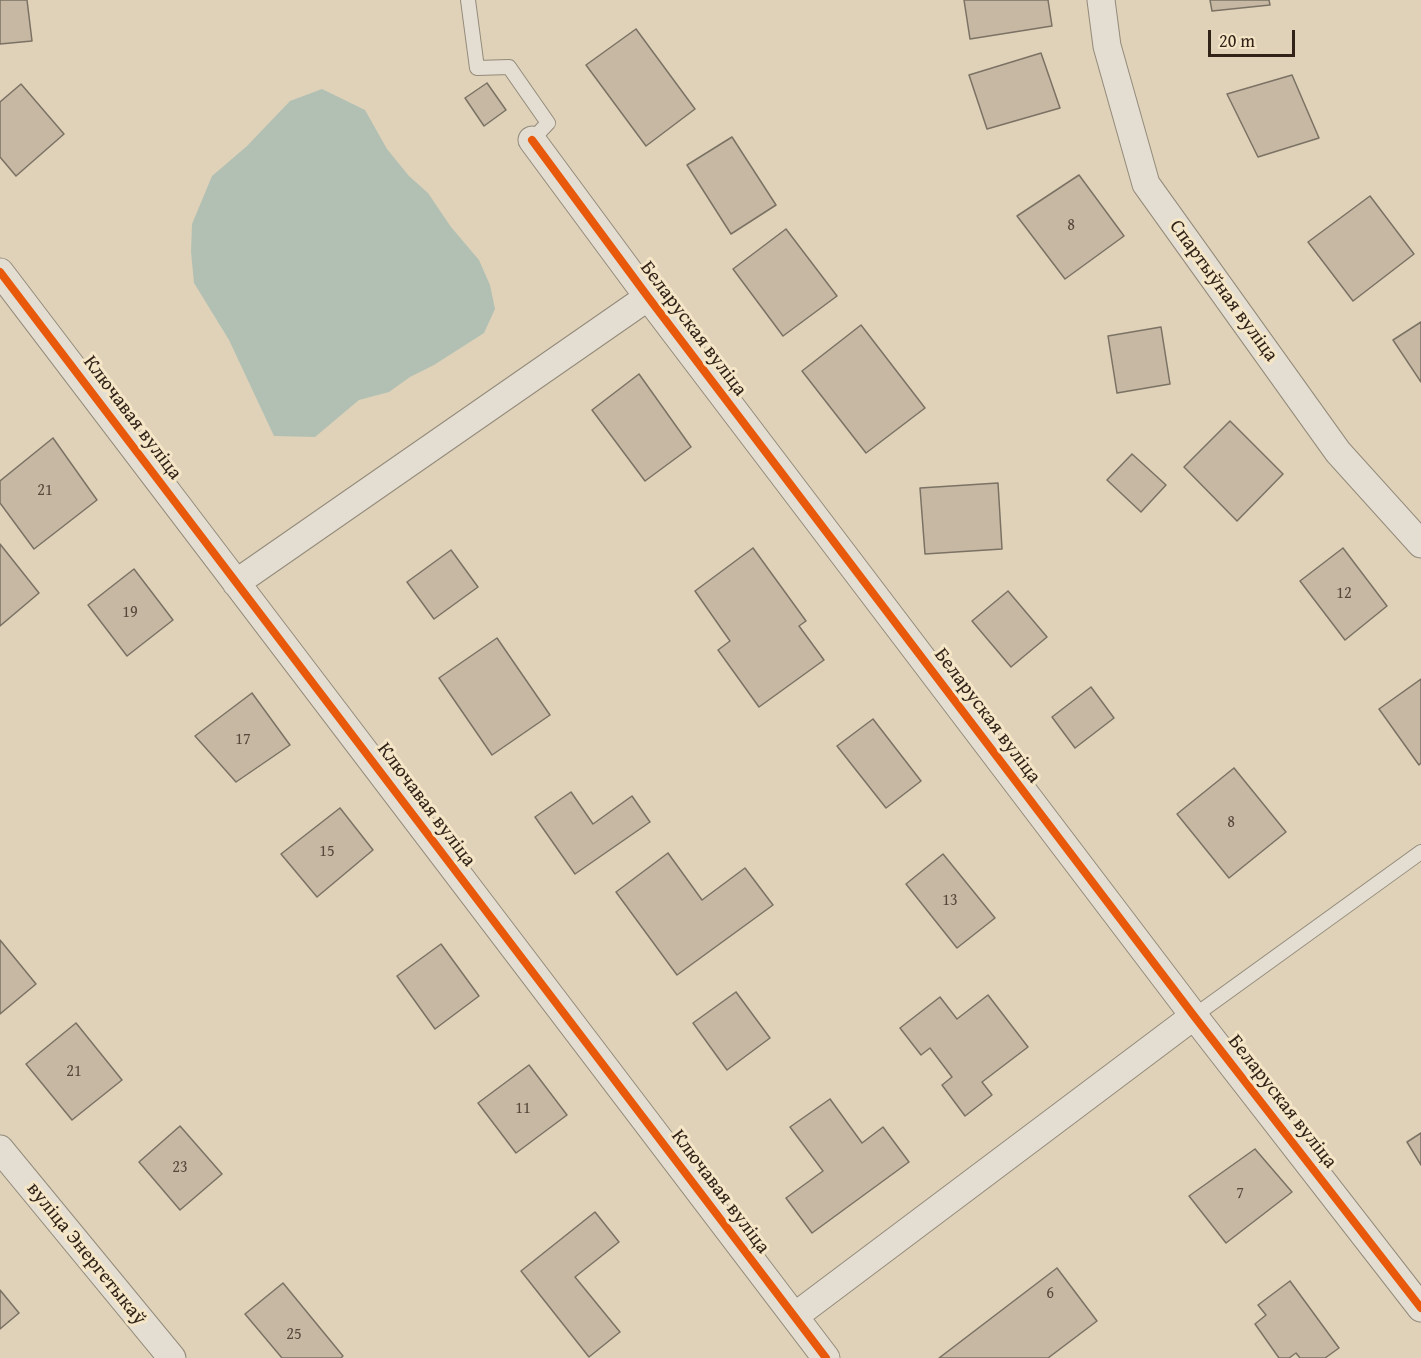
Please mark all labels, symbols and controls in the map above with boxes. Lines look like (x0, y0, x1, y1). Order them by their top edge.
scale bar (1211, 18, 1298, 56)
text: 20 m (1219, 27, 1255, 54)
street label: Спартыўная вуліца (1163, 215, 1283, 367)
house number: 8 (1067, 216, 1075, 236)
street label: Беларуская вуліца (634, 257, 752, 401)
street label: Ключавая вуліца (78, 351, 186, 485)
house number: 21 (37, 481, 53, 501)
house number: 12 (1336, 584, 1352, 604)
house number: 19 (122, 603, 138, 623)
street label: Беларуская вуліца (928, 644, 1046, 788)
house number: 17 (235, 730, 251, 750)
street label: Ключавая вуліца (372, 738, 480, 872)
house number: 8 (1227, 813, 1235, 833)
house number: 15 (319, 842, 335, 862)
house number: 13 (942, 891, 958, 911)
street label: Беларуская вуліца (1222, 1030, 1342, 1174)
house number: 21 (66, 1062, 82, 1082)
house number: 11 (515, 1099, 531, 1119)
street label: Ключавая вуліца (666, 1125, 774, 1259)
house number: 23 (172, 1158, 188, 1178)
street label: вуліца Энергетыкаў (21, 1178, 151, 1330)
house number: 7 (1236, 1184, 1244, 1204)
house number: 6 (1046, 1284, 1054, 1304)
house number: 25 (286, 1325, 302, 1345)

